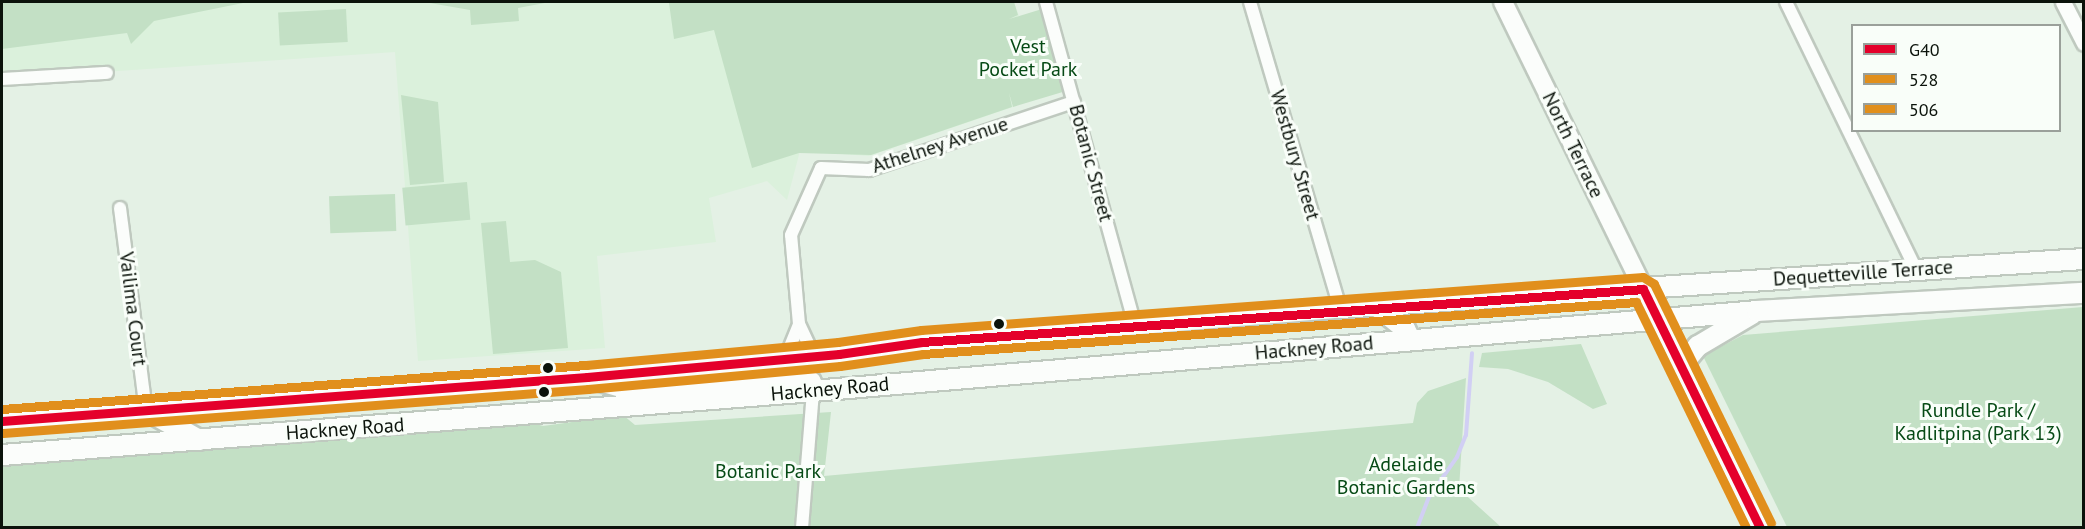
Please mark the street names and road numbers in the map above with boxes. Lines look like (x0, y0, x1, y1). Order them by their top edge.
street label: Westbury Street (1265, 87, 1325, 223)
street label: North Terrace (1537, 88, 1609, 202)
street label: Botanic Street (1064, 102, 1118, 224)
street label: Athelney Avenue (868, 112, 1012, 178)
street label: Vailima Court (114, 251, 152, 367)
street label: Dequetteville Terrace (1772, 255, 1954, 291)
street label: Hackney Road (1253, 331, 1375, 365)
street label: Hackney Road (769, 372, 891, 406)
street label: Hackney Road (284, 413, 406, 445)

